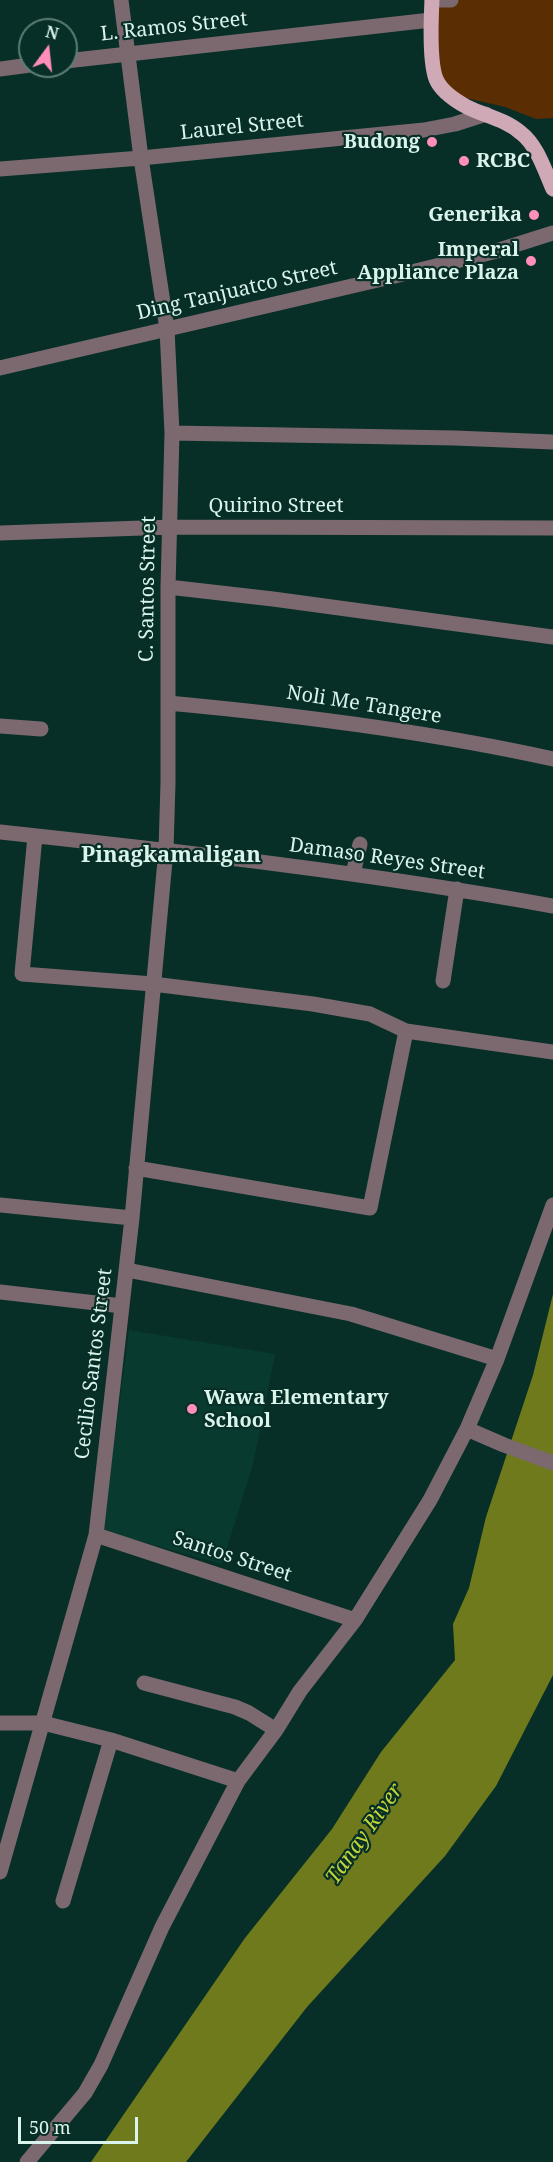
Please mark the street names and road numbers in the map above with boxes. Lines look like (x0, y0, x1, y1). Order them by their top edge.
street label: L. Ramos Street (99, 7, 249, 47)
street label: Laurel Street (179, 109, 305, 145)
street label: Ding Tanjuatco Street (134, 256, 340, 326)
street label: Quirino Street (208, 494, 344, 518)
street label: C. Santos Street (135, 516, 161, 662)
street label: Noli Me Tangere (285, 681, 443, 729)
street label: Damaso Reyes Street (288, 833, 486, 885)
street label: Cecilio Santos Street (70, 1267, 118, 1461)
street label: Santos Street (170, 1526, 294, 1588)

